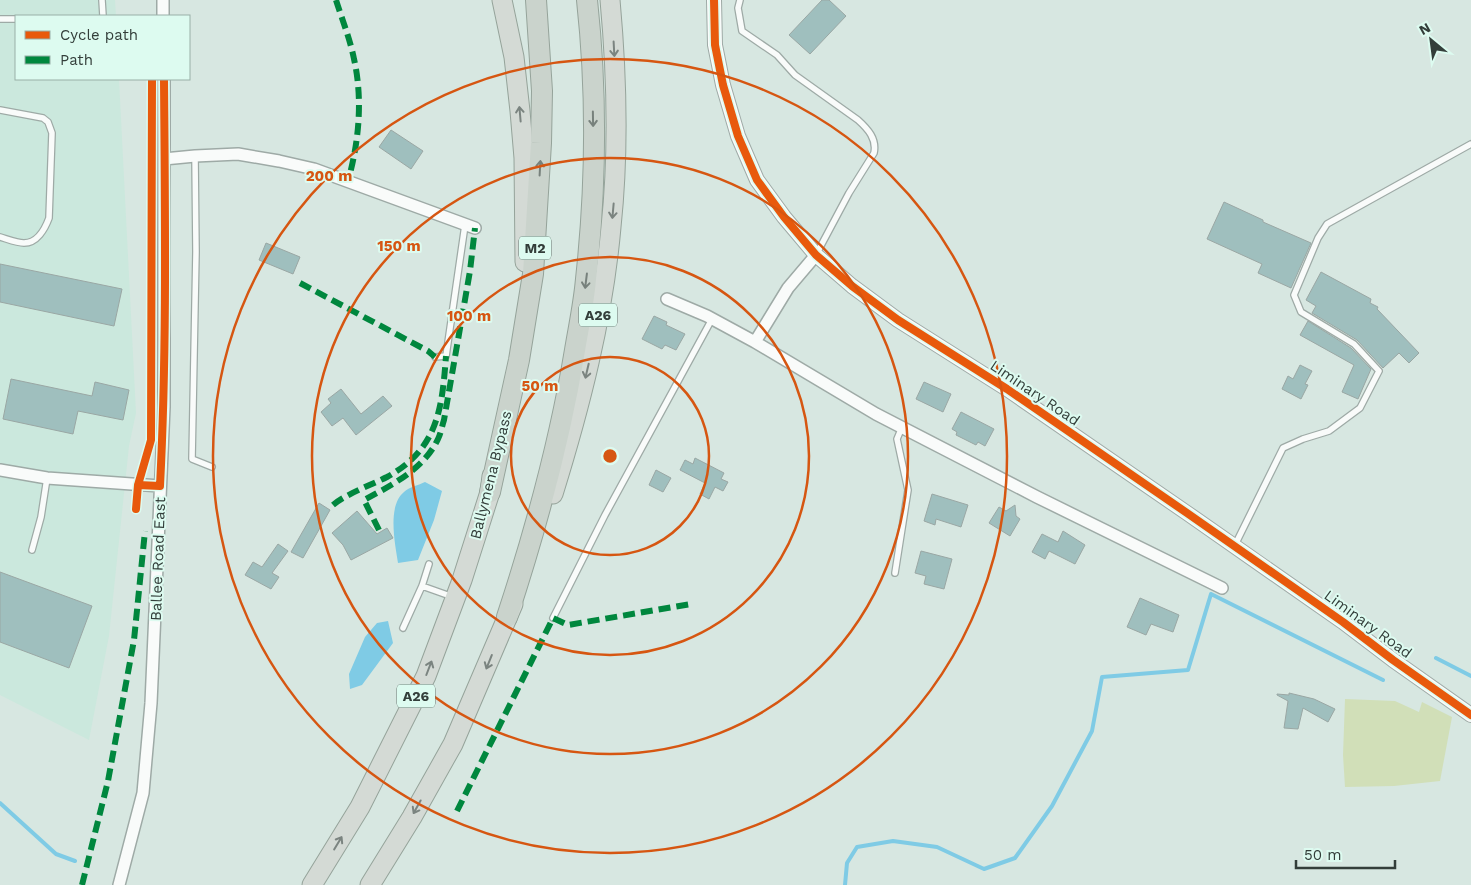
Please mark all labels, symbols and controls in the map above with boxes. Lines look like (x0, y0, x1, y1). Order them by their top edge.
legend (15, 15, 190, 80)
north arrow (1406, 15, 1456, 65)
text: N (1416, 19, 1433, 38)
text: Cycle path (60, 26, 138, 44)
one-way arrow (609, 40, 618, 56)
text: Path (60, 51, 93, 69)
one-way arrow (515, 106, 525, 122)
one-way arrow (589, 110, 598, 126)
one-way arrow (535, 160, 544, 176)
text: 200 m (306, 167, 352, 185)
one-way arrow (608, 203, 617, 219)
text: 150 m (377, 237, 421, 255)
road number: M2 (519, 237, 551, 260)
one-way arrow (581, 272, 591, 288)
road number: A26 (579, 304, 617, 326)
text: 100 m (447, 307, 491, 325)
street label: Liminary Road (987, 356, 1083, 430)
one-way arrow (582, 363, 591, 379)
text: 50 m (522, 377, 558, 395)
street label: Ballymena Bypass (466, 409, 516, 541)
centre of rings (601, 447, 619, 465)
street label: Ballee Road East (147, 496, 169, 621)
street label: Liminary Road (1321, 586, 1415, 662)
one-way arrow (484, 654, 493, 669)
one-way arrow (425, 661, 434, 677)
road number: A26 (397, 684, 435, 708)
one-way arrow (412, 800, 422, 815)
one-way arrow (333, 837, 343, 851)
scale bar (1296, 838, 1395, 870)
text: 50 m (1304, 846, 1341, 864)

